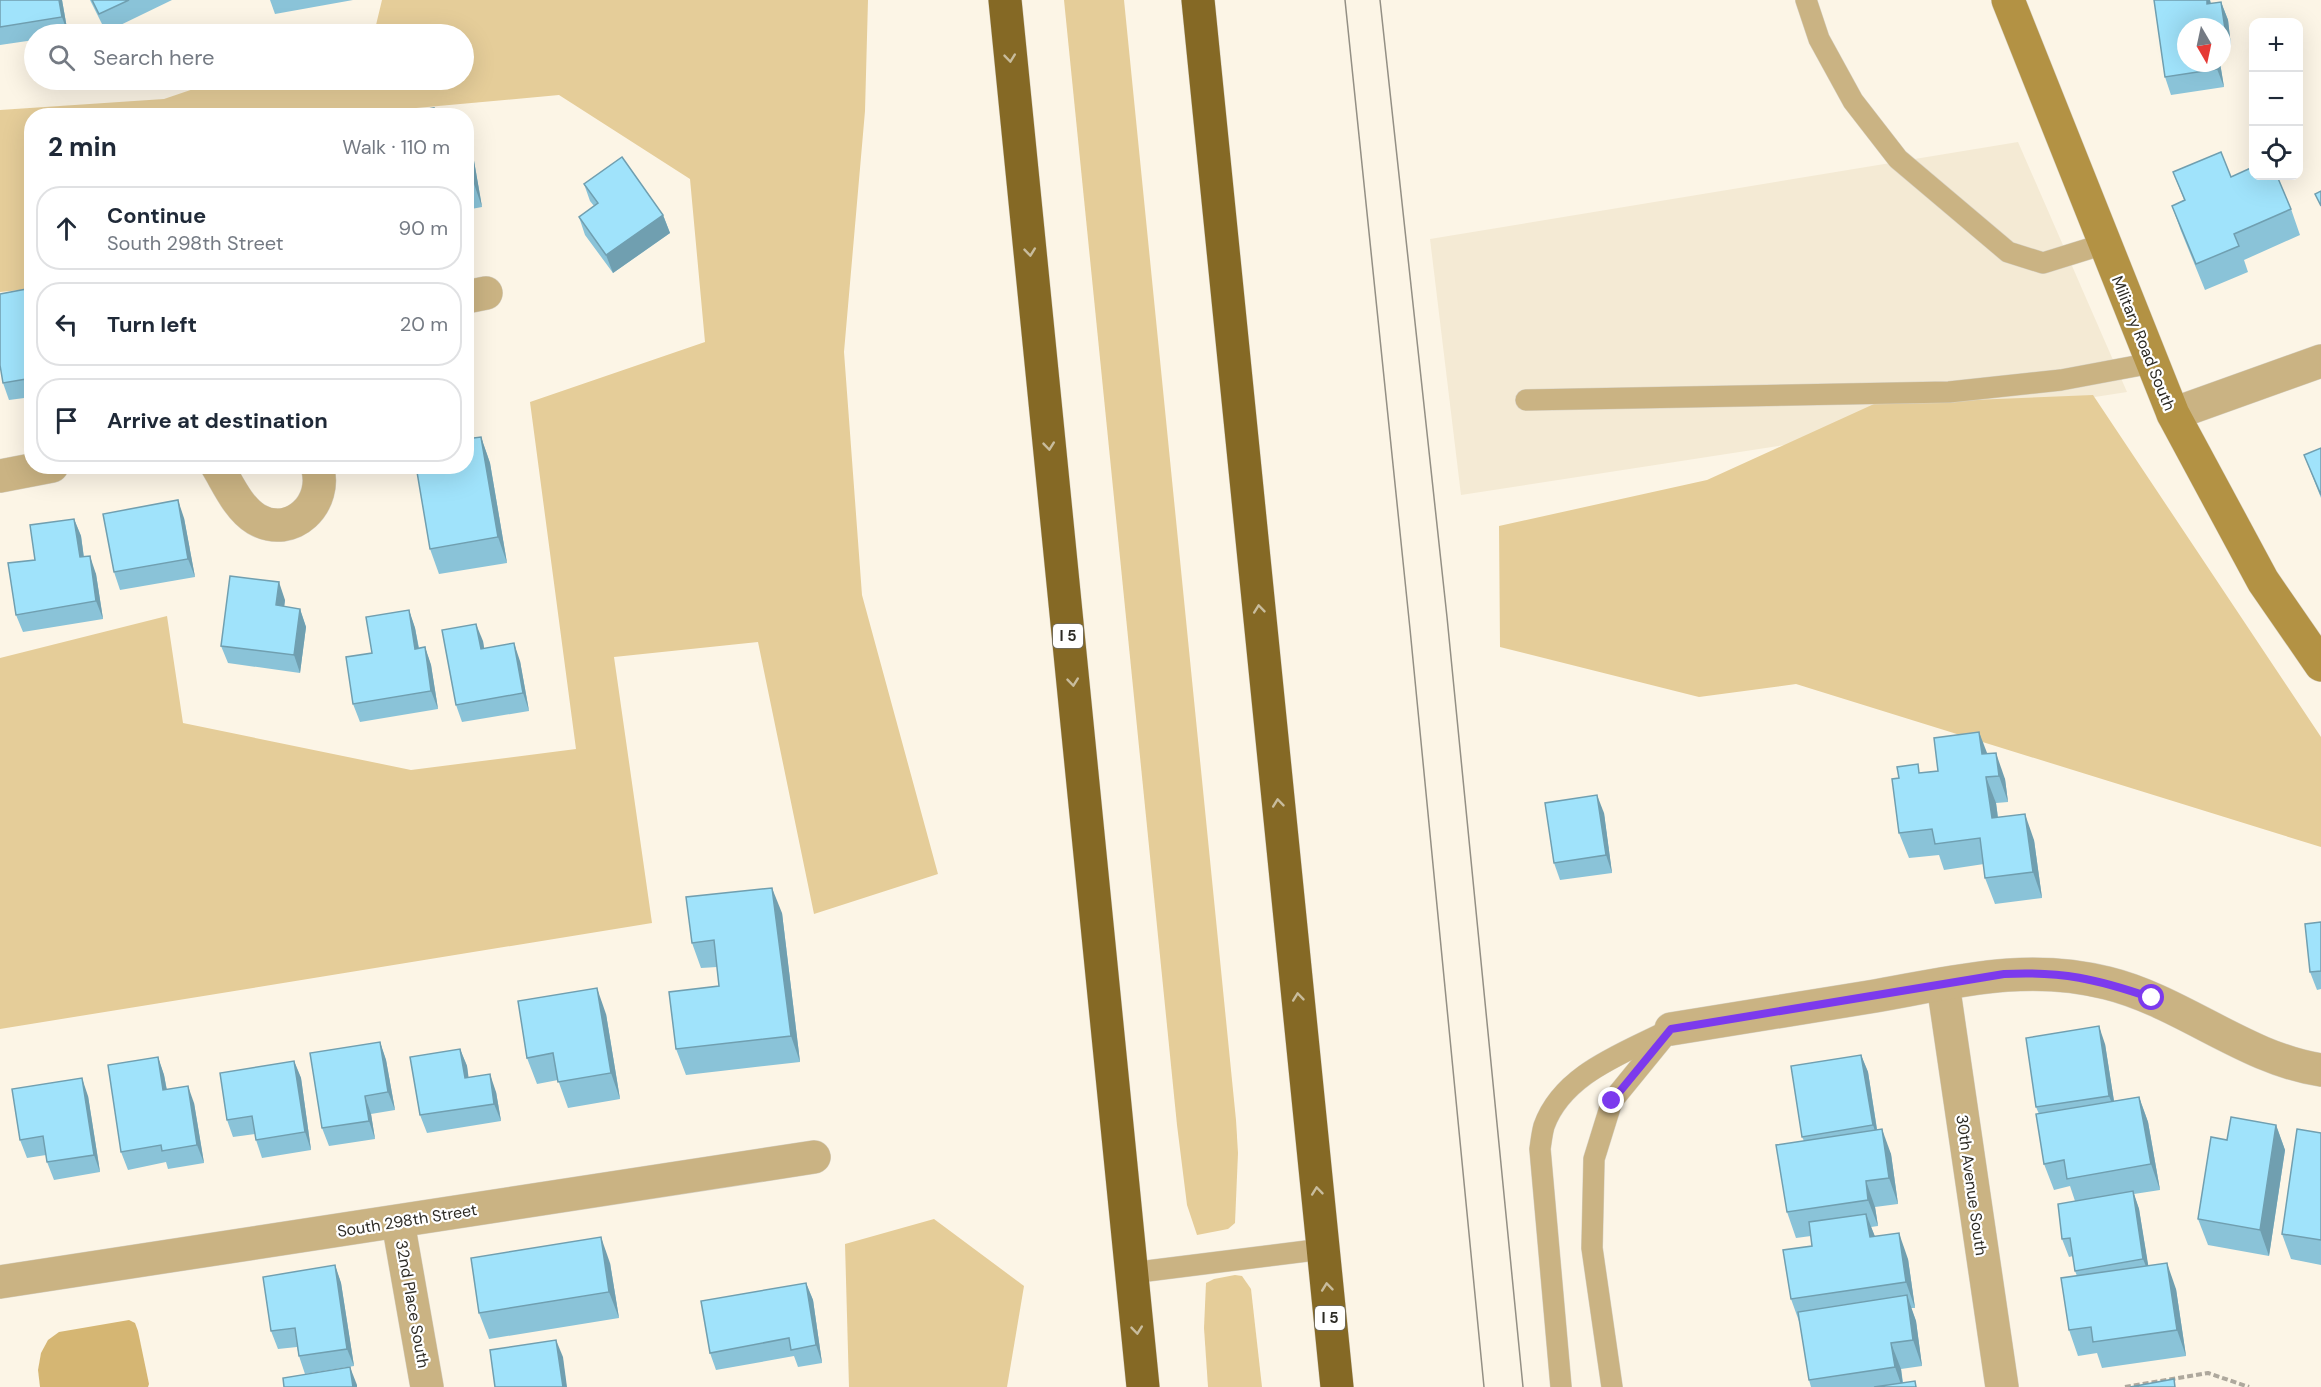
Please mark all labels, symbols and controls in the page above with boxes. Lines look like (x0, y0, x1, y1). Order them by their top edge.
north arrow (2177, 18, 2231, 72)
map controls (2249, 18, 2303, 180)
button: + (2249, 18, 2303, 72)
search box (24, 24, 474, 90)
icon: search (45, 41, 78, 74)
text: Search here (93, 43, 214, 72)
one-way arrow (1004, 54, 1016, 63)
button: − (2249, 72, 2303, 126)
button: locate (2249, 126, 2303, 180)
text: 2 min (48, 130, 117, 164)
text: Walk · 110 m (342, 134, 450, 160)
text: Continue (107, 201, 206, 230)
icon: ahead (50, 212, 83, 245)
text: 90 m (399, 215, 448, 241)
text: South 298th Street (107, 230, 284, 256)
one-way arrow (1023, 248, 1036, 257)
street label: Military Road South (2107, 273, 2180, 414)
icon: left (50, 308, 83, 341)
text: Turn left (107, 310, 197, 339)
text: 20 m (400, 311, 448, 337)
icon: arrive (50, 404, 83, 437)
text: Arrive at destination (107, 406, 328, 435)
one-way arrow (1042, 442, 1055, 451)
one-way arrow (1253, 605, 1266, 614)
road number: I 5 (1053, 624, 1083, 648)
one-way arrow (1066, 678, 1079, 687)
one-way arrow (1272, 799, 1285, 808)
route start (2138, 984, 2164, 1010)
one-way arrow (1292, 993, 1305, 1002)
route end (1598, 1087, 1624, 1113)
street label: 30th Avenue South (1951, 1113, 1992, 1257)
one-way arrow (1311, 1187, 1324, 1196)
street label: South 298th Street (336, 1199, 478, 1242)
street label: 32nd Place South (391, 1238, 434, 1370)
one-way arrow (1321, 1282, 1334, 1292)
road number: I 5 (1315, 1306, 1345, 1330)
one-way arrow (1130, 1325, 1143, 1335)

